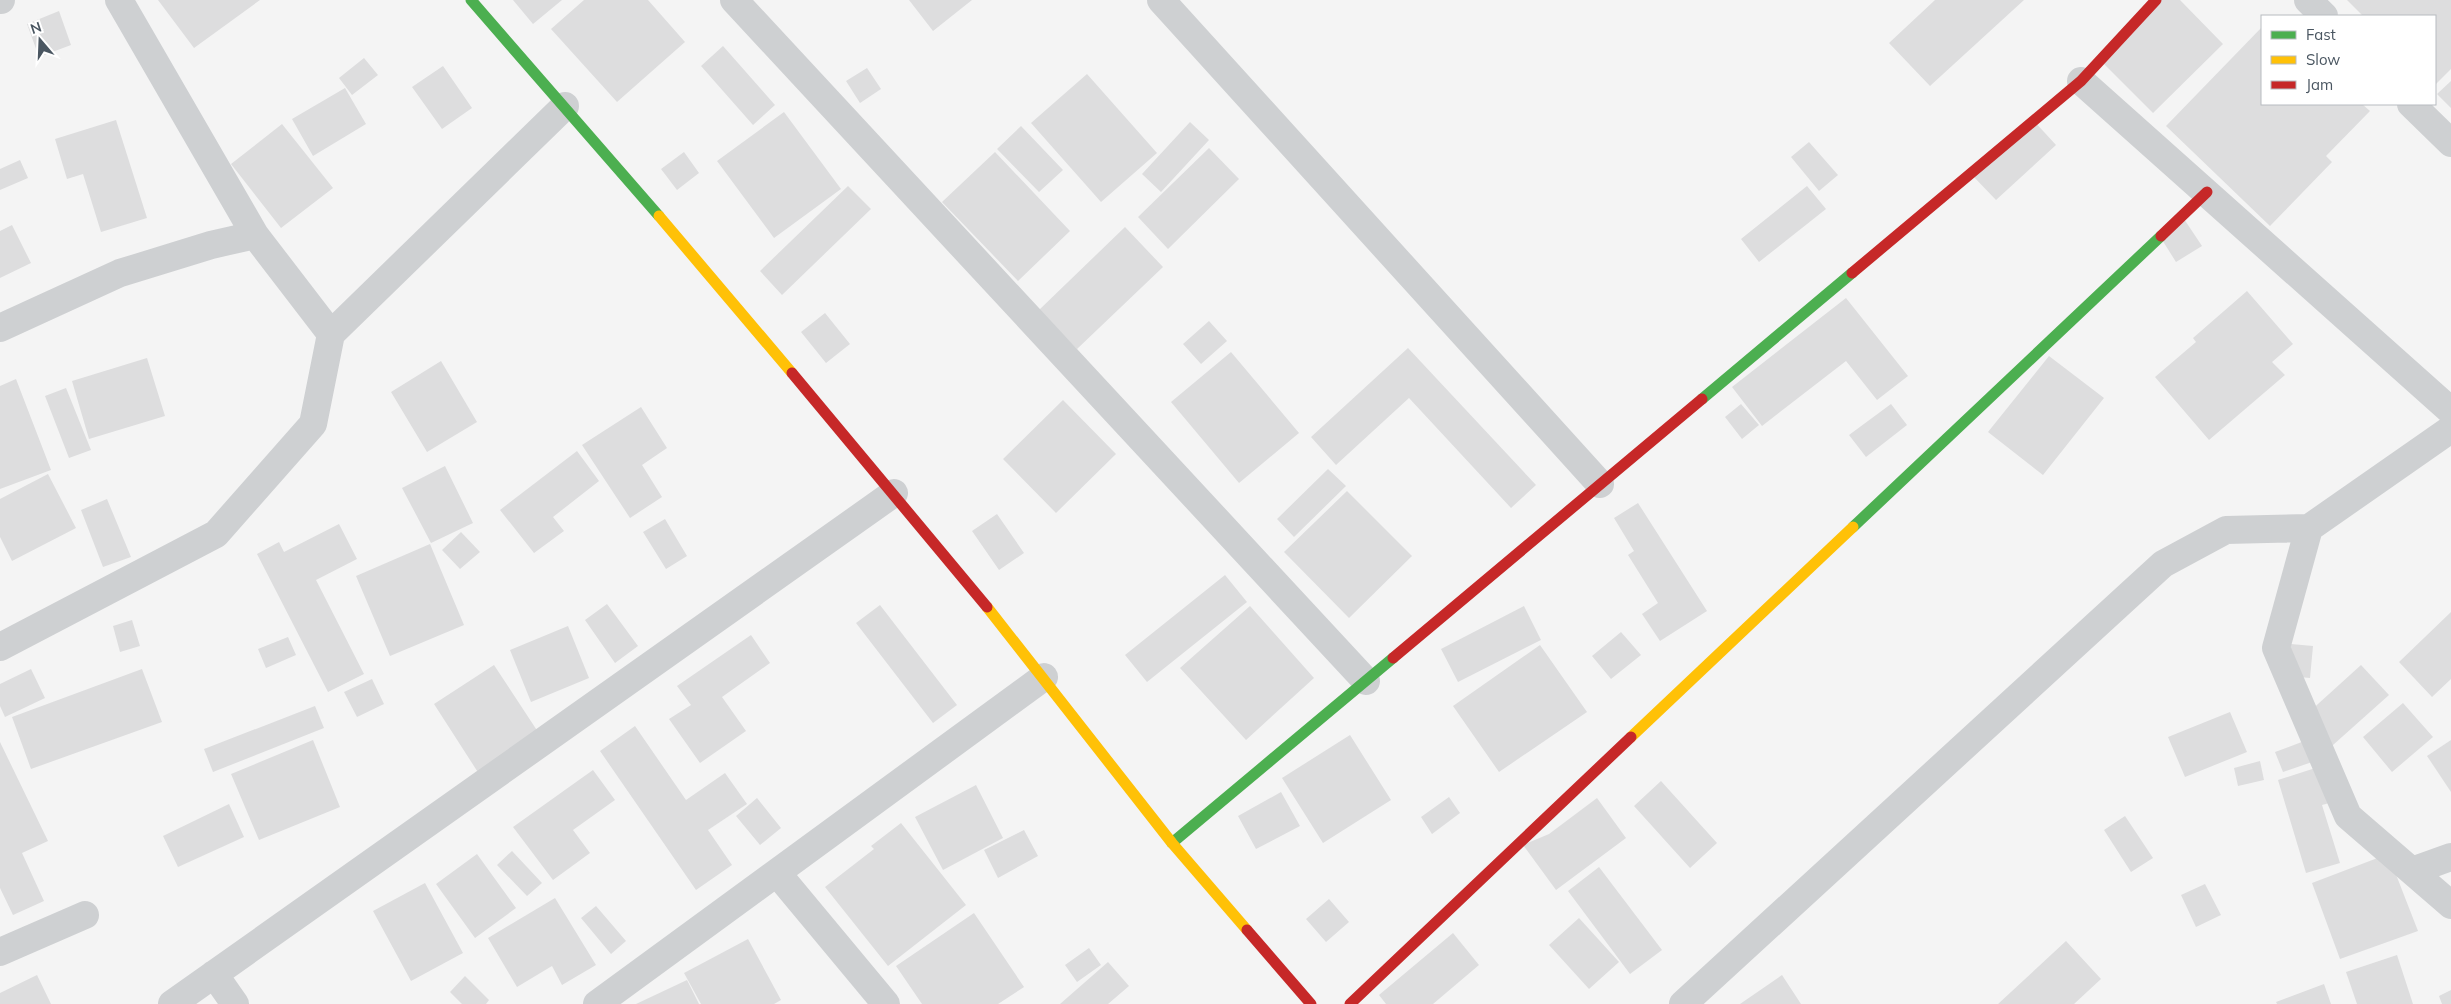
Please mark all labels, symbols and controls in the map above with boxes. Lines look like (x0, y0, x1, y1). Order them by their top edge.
north arrow (15, 15, 65, 65)
legend (2261, 15, 2436, 105)
text: N (28, 17, 44, 38)
text: Fast (2306, 25, 2336, 44)
text: Slow (2306, 50, 2340, 69)
text: Jam (2306, 75, 2333, 94)

